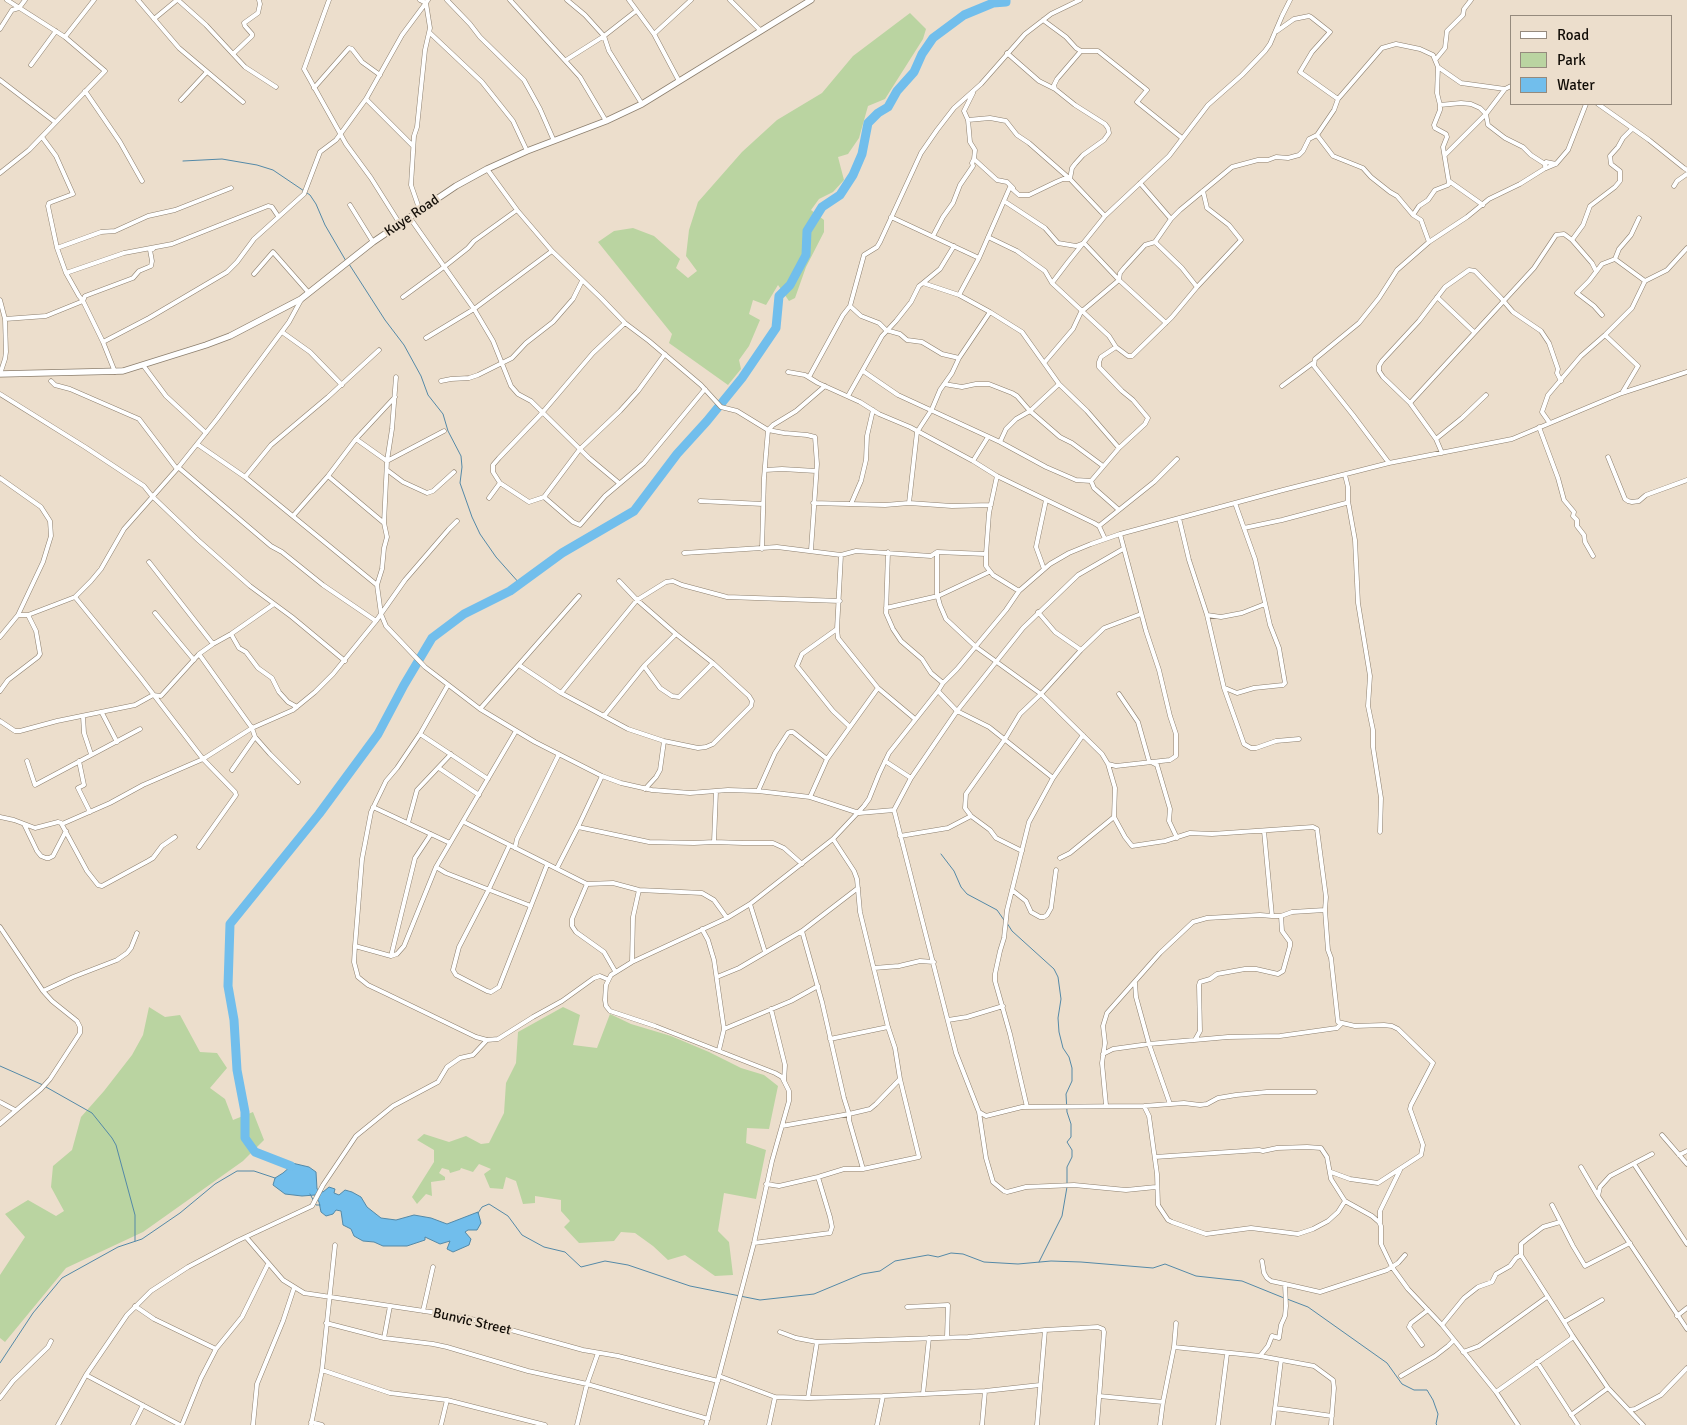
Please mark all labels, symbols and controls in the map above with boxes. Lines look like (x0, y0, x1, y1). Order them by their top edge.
legend (1510, 15, 1672, 105)
text: Road (1557, 26, 1589, 44)
text: Park (1557, 51, 1586, 69)
text: Water (1557, 76, 1595, 94)
street label: Kuye Road (382, 192, 442, 240)
street label: Bunvic Street (431, 1305, 513, 1339)

